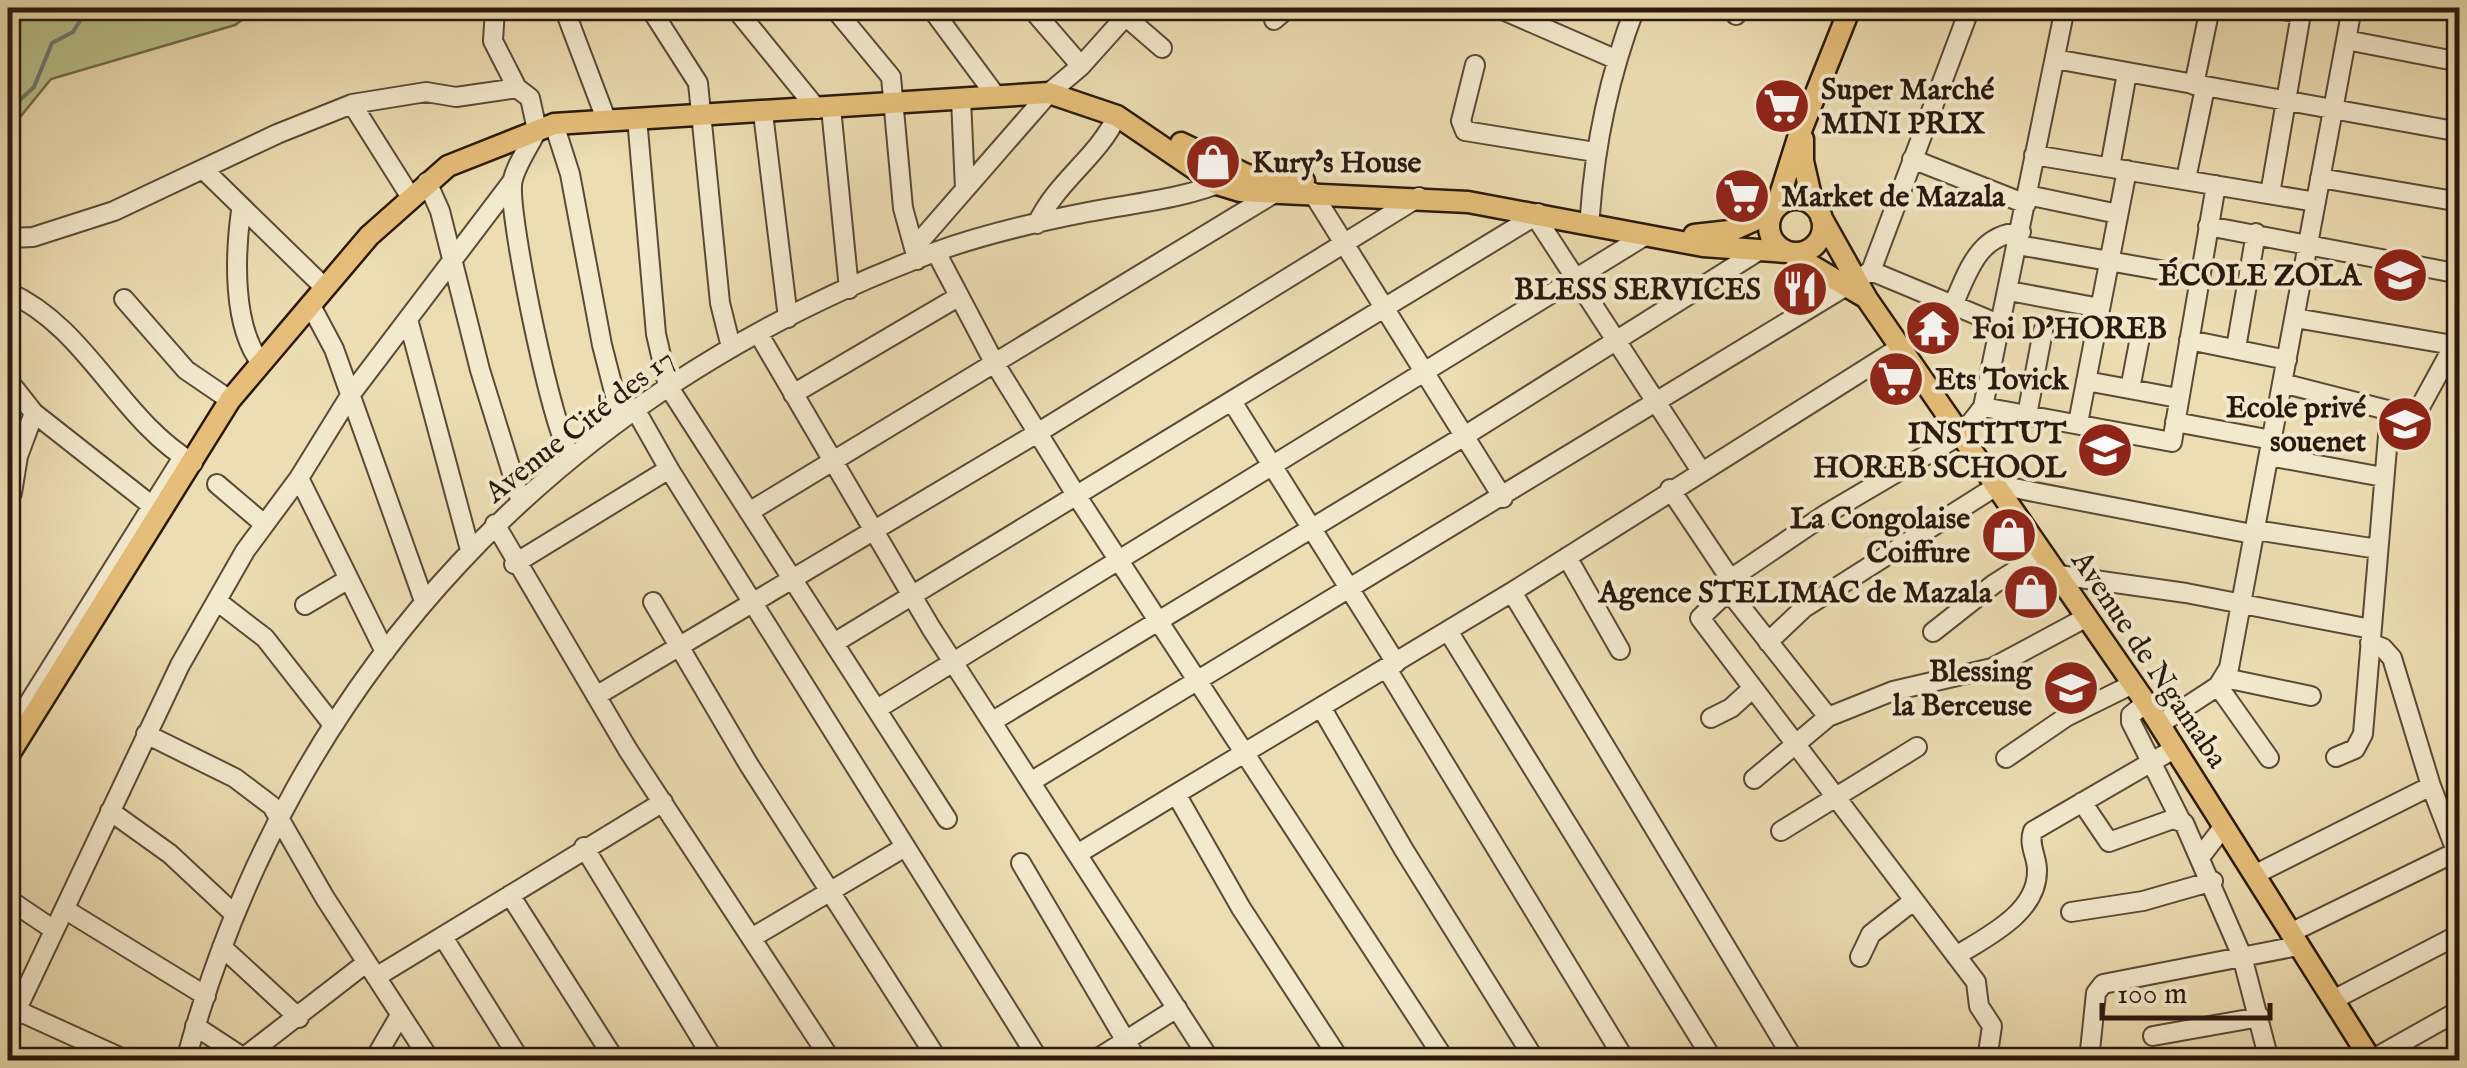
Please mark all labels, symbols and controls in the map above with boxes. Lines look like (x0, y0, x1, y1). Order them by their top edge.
place label: Super Marché MINI PRIX (1821, 72, 1994, 144)
supermarket icon: Super Marché MINI PRIX (1752, 76, 1812, 136)
shop icon: Kury's House (1183, 132, 1243, 192)
place label: Kury's House (1252, 145, 1422, 183)
supermarket icon: Market de Mazala (1712, 166, 1772, 226)
place label: Market de Mazala (1781, 179, 2006, 217)
school or university icon: ÉCOLE ZOLA (2370, 245, 2430, 305)
place label: ÉCOLE ZOLA (2158, 256, 2363, 296)
restaurant icon: BLESS SERVICES (1770, 259, 1830, 319)
place label: BLESS SERVICES (1514, 272, 1761, 310)
temple icon: Foi D'HOREB (1903, 298, 1963, 358)
place label: Foi D'HOREB (1972, 311, 2167, 349)
street label: Avenue Cité des 17 (477, 341, 683, 513)
supermarket icon: Ets Tovick (1866, 349, 1926, 409)
place label: Ets Tovick (1935, 362, 2069, 400)
place label: Ecole privé souenet (2226, 390, 2367, 462)
school or university icon: Ecole privé souenet (2375, 394, 2435, 454)
place label: INSTITUT HOREB SCHOOL (1813, 416, 2067, 488)
school or university icon: INSTITUT HOREB SCHOOL (2075, 420, 2135, 480)
place label: La Congolaise Coiffure (1790, 501, 1970, 573)
shop icon: La Congolaise Coiffure (1979, 505, 2039, 565)
street label: Avenue de Ngamaba (2061, 543, 2235, 776)
shop icon: Agence STELIMAC de Mazala (2001, 562, 2061, 622)
place label: Agence STELIMAC de Mazala (1598, 575, 1993, 613)
place label: Blessing la Berceuse (1892, 654, 2034, 726)
school or university icon: Blessing la Berceuse (2041, 658, 2101, 718)
scale bar (2102, 958, 2270, 1020)
text: 100 m (2117, 976, 2187, 1014)

